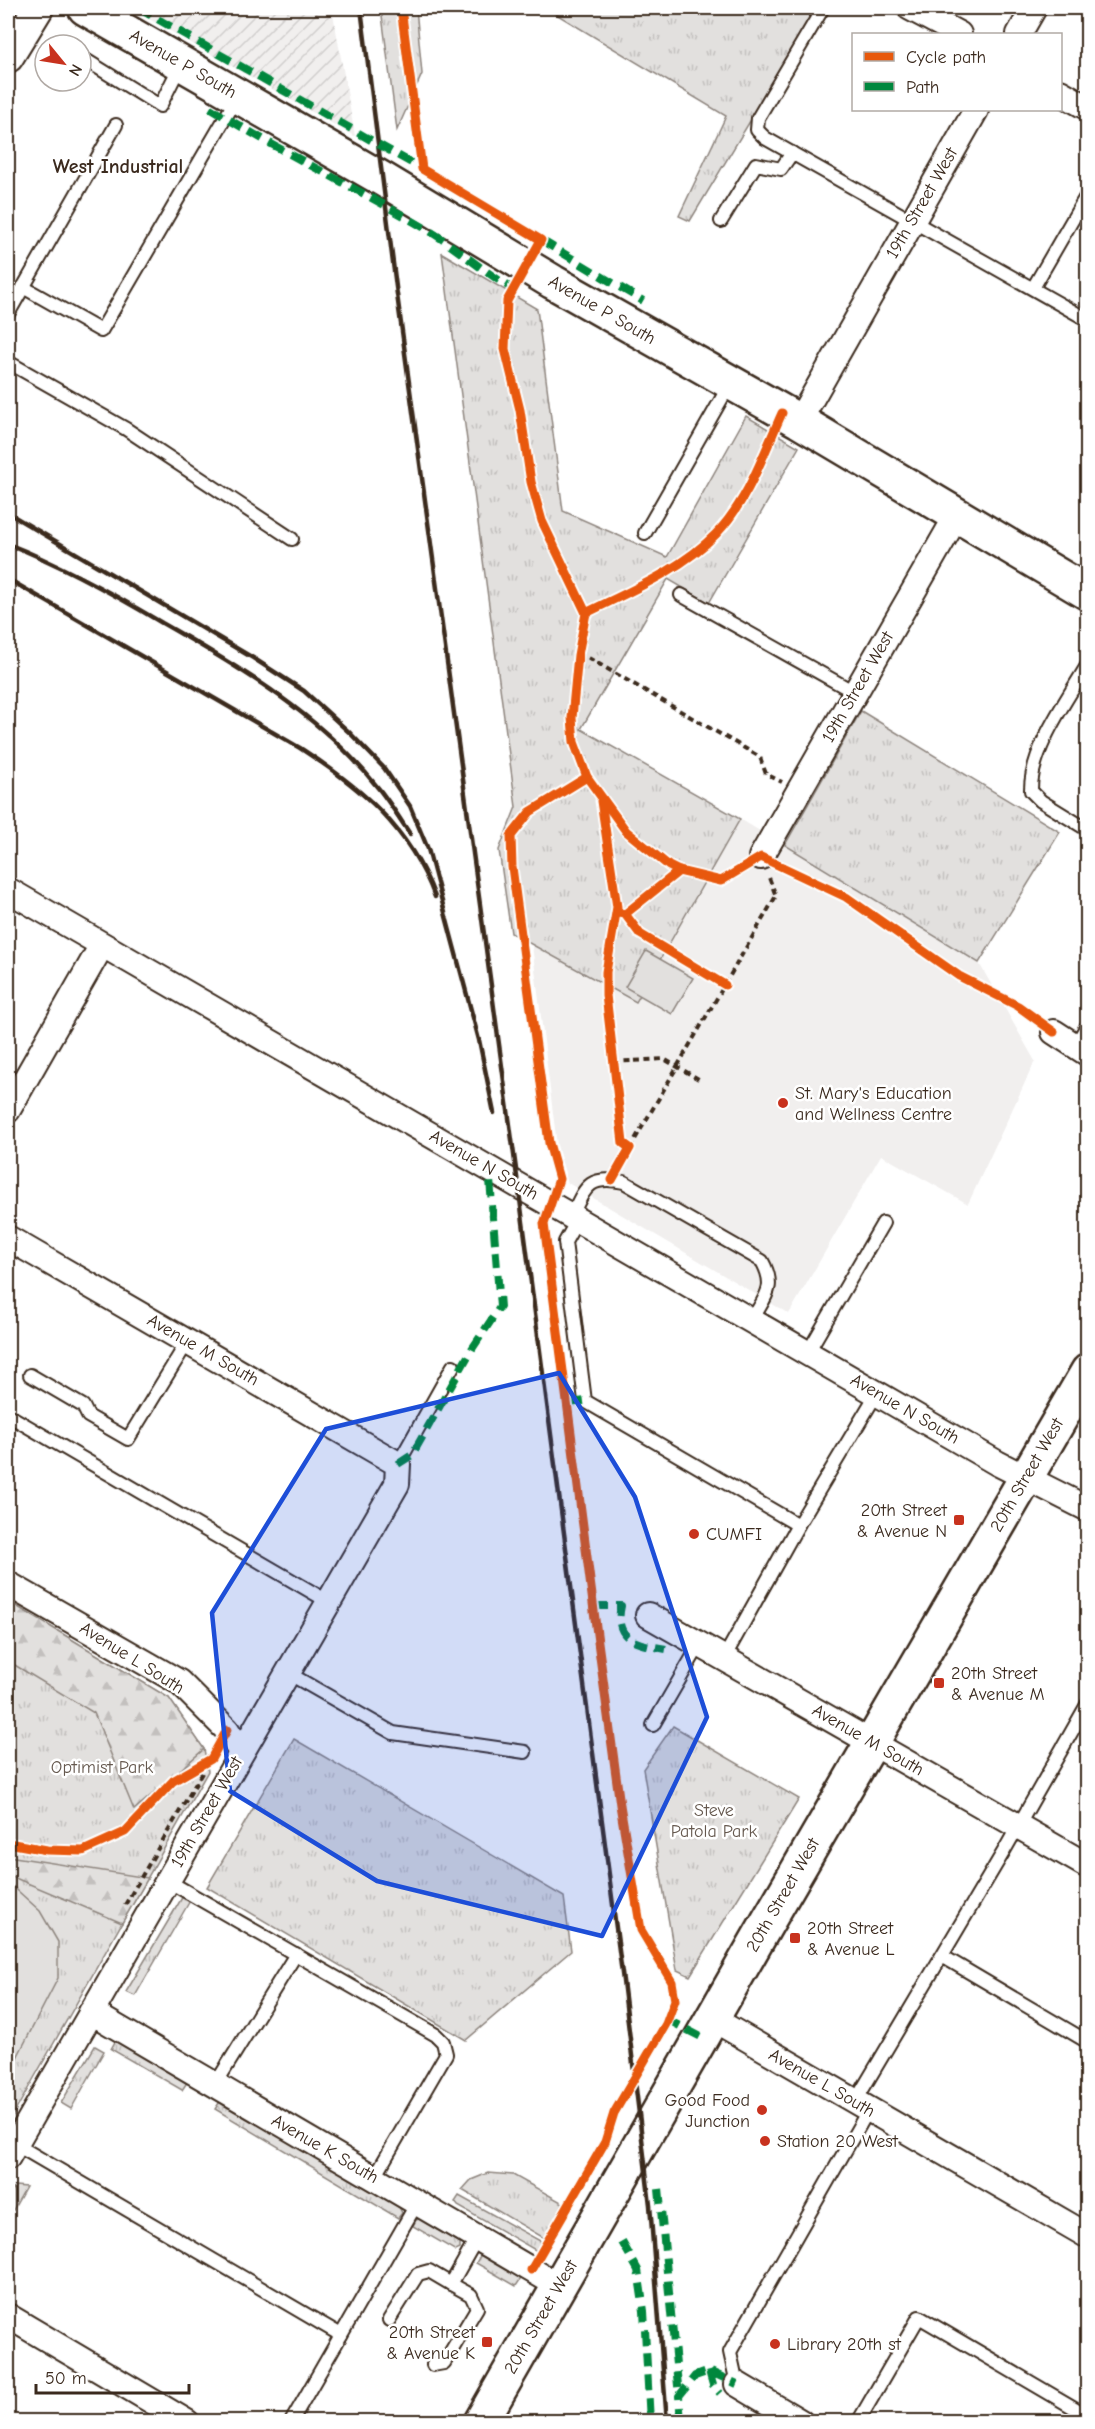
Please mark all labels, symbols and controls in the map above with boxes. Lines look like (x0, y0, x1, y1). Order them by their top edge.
street label: Avenue P South (126, 25, 240, 103)
north arrow (33, 33, 93, 93)
legend (852, 33, 1062, 111)
text: Cycle path (906, 47, 986, 68)
text: N (65, 61, 86, 79)
text: Path (906, 77, 939, 98)
street label: 19th Street West (882, 143, 963, 262)
district label: West Industrial (53, 155, 183, 178)
street label: Avenue P South (545, 271, 659, 349)
street label: 19th Street West (818, 627, 899, 746)
place label: St. Mary's Education and Wellness Centre (795, 1083, 952, 1125)
marker: St. Mary's Education and Wellness Centre (776, 1096, 790, 1110)
street label: Avenue N South (426, 1125, 542, 1205)
street label: Avenue M South (143, 1310, 263, 1390)
street label: Avenue N South (847, 1369, 963, 1449)
street label: 20th Street West (986, 1413, 1069, 1536)
place label: 20th Street & Avenue N (857, 1500, 948, 1542)
marker: 20th Street & Avenue N (952, 1513, 966, 1527)
place label: CUMFI (706, 1524, 762, 1545)
marker: CUMFI (687, 1527, 701, 1541)
street label: Avenue L South (76, 1617, 188, 1699)
place label: 20th Street & Avenue M (951, 1663, 1045, 1705)
marker: 20th Street & Avenue M (932, 1676, 946, 1690)
street label: Avenue M South (808, 1700, 928, 1780)
street label: 19th Street West (167, 1752, 248, 1871)
park label: Optimist Park (51, 1757, 153, 1778)
park label: Steve Patola Park (671, 1800, 758, 1842)
street label: 20th Street West (742, 1833, 825, 1956)
place label: 20th Street & Avenue L (807, 1918, 894, 1960)
marker: 20th Street & Avenue L (788, 1931, 802, 1945)
street label: Avenue L South (765, 2044, 879, 2122)
place label: Good Food Junction (665, 2090, 750, 2132)
marker: Good Food Junction (755, 2103, 769, 2117)
street label: Avenue K South (268, 2110, 382, 2188)
place label: Station 20 West (777, 2131, 899, 2152)
marker: Station 20 West (758, 2134, 772, 2148)
street label: 20th Street West (500, 2255, 583, 2378)
place label: 20th Street & Avenue K (386, 2322, 476, 2364)
place label: Library 20th st (787, 2334, 902, 2355)
marker: 20th Street & Avenue K (480, 2335, 494, 2349)
marker: Library 20th st (768, 2337, 782, 2351)
scale bar (36, 2357, 189, 2395)
text: 50 m (45, 2368, 87, 2389)

